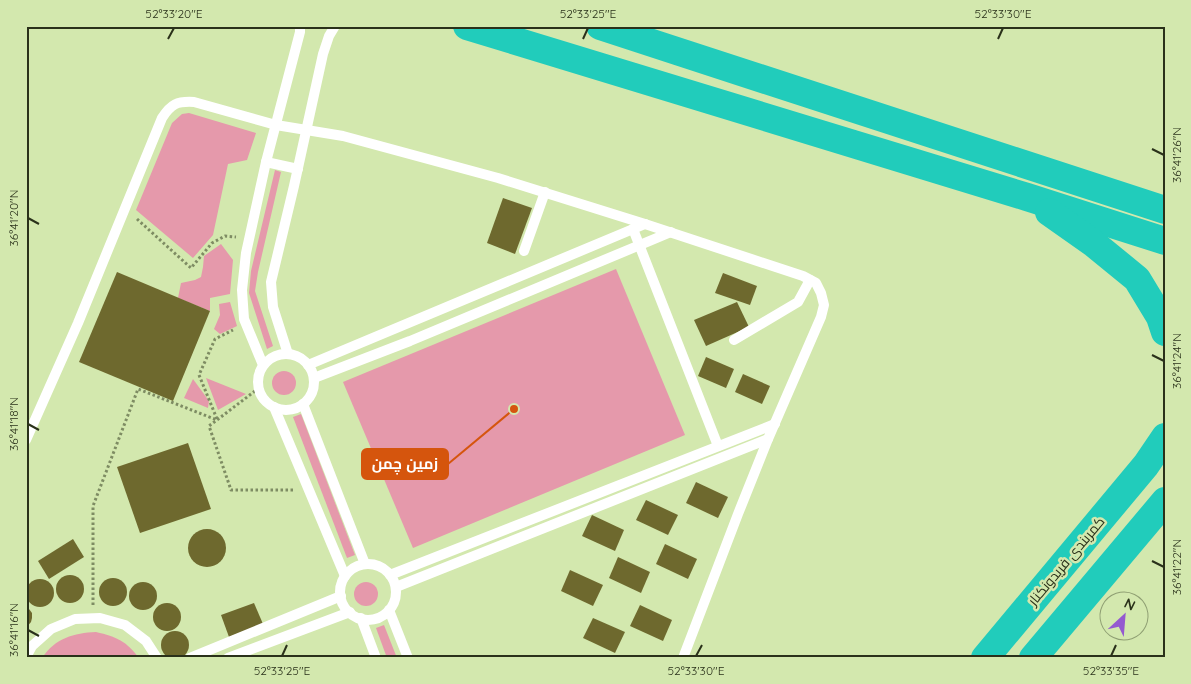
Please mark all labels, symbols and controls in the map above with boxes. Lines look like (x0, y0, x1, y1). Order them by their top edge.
text: 52°33'20"E (145, 6, 203, 21)
text: 52°33'25"E (560, 6, 617, 21)
text: 52°33'30"E (975, 6, 1032, 21)
text: 36°41'26"N (1169, 127, 1184, 183)
text: 36°41'20"N (6, 190, 21, 246)
text: 36°41'24"N (1169, 333, 1184, 389)
text: 36°41'18"N (6, 397, 21, 451)
callout: زمین چمن (362, 449, 448, 479)
text: زمین چمن (372, 454, 438, 475)
street label: کمربندی فریدونکنار (1023, 513, 1108, 610)
text: 36°41'22"N (1169, 539, 1184, 595)
north arrow (1098, 592, 1148, 642)
text: N (1121, 594, 1138, 615)
text: 36°41'16"N (6, 603, 21, 657)
text: 52°33'25"E (254, 663, 311, 678)
text: 52°33'30"E (668, 663, 725, 678)
text: 52°33'35"E (1083, 663, 1139, 678)

